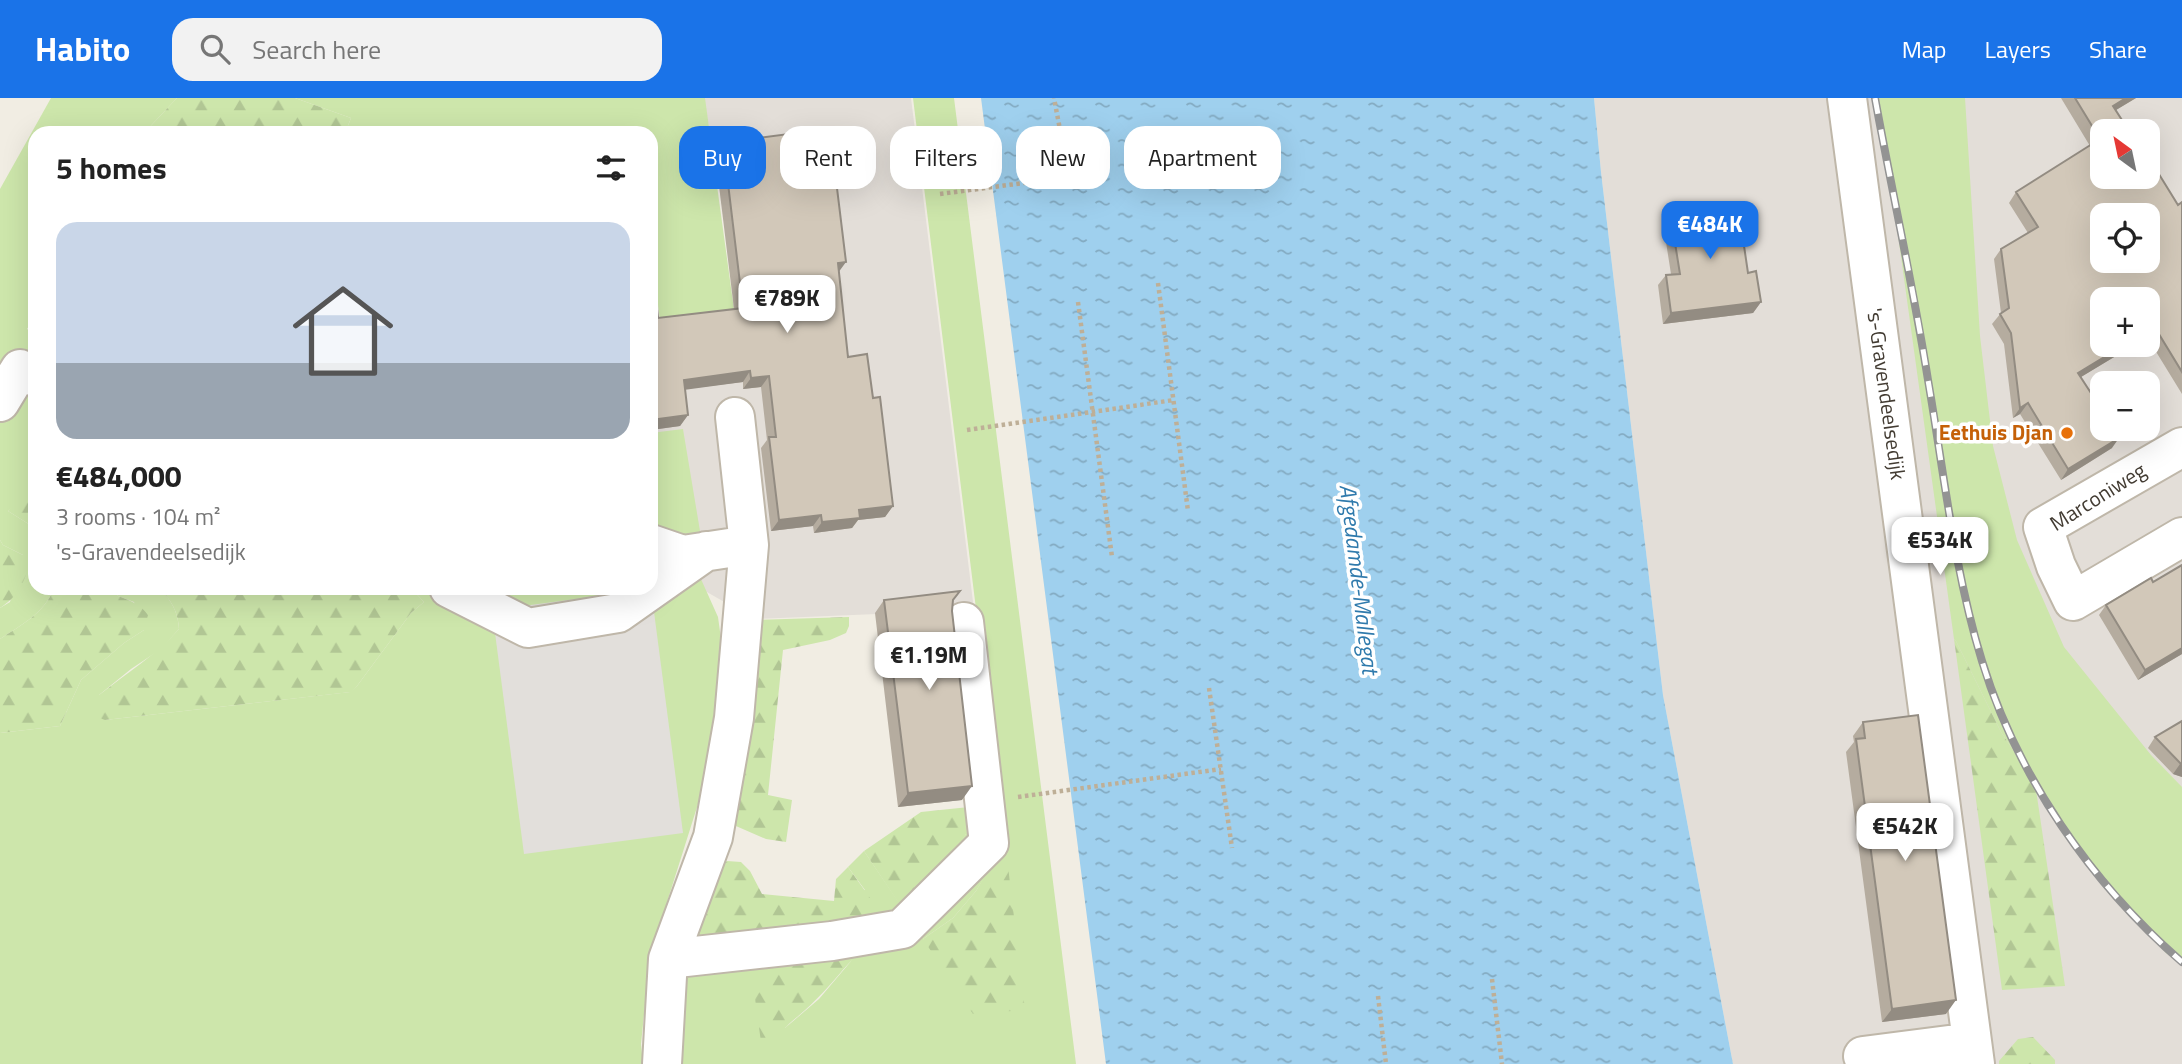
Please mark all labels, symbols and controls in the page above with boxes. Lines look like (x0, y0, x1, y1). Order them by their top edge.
search box (172, 18, 662, 81)
text: Habito (35, 24, 130, 74)
icon: search (196, 30, 234, 68)
text: Search here (252, 30, 381, 69)
text: Map (1902, 31, 1947, 67)
text: Layers (1985, 31, 2051, 67)
text: Share (2089, 31, 2147, 67)
north arrow (2090, 119, 2160, 189)
map controls (2090, 119, 2160, 441)
chip: Buy (679, 126, 766, 189)
chip: Rent (780, 126, 876, 189)
chip: Filters (890, 126, 1002, 189)
chip: New (1016, 126, 1110, 189)
chip: Apartment (1124, 126, 1281, 189)
text: 5 homes (56, 145, 167, 191)
icon: filters (592, 149, 630, 187)
pin: €484K (1661, 202, 1759, 261)
button: locate (2090, 203, 2160, 273)
text: €484K (1677, 206, 1743, 241)
icon: home (280, 268, 406, 394)
pin: €789K (738, 275, 836, 335)
text: €789K (754, 280, 820, 315)
button: + (2090, 287, 2160, 357)
street label: 's-Gravendeelsedijk (1859, 306, 1915, 482)
button: − (2090, 371, 2160, 441)
place label: Eethuis Djan (1939, 416, 2053, 448)
marker: Eethuis Djan (2059, 425, 2075, 441)
text: €484,000 (56, 453, 182, 499)
street label: Marconiweg (2043, 454, 2152, 538)
water label: Afgedamde-Mallegat (1330, 482, 1389, 679)
text: 3 rooms · 104 m² (56, 499, 220, 534)
pin: €534K (1891, 518, 1989, 577)
text: €534K (1907, 522, 1973, 557)
text: 's-Gravendeelsedijk (56, 534, 246, 569)
pin: €1.19M (872, 632, 986, 692)
text: €1.19M (890, 637, 968, 672)
pin: €542K (1856, 804, 1954, 863)
text: €542K (1872, 808, 1938, 843)

